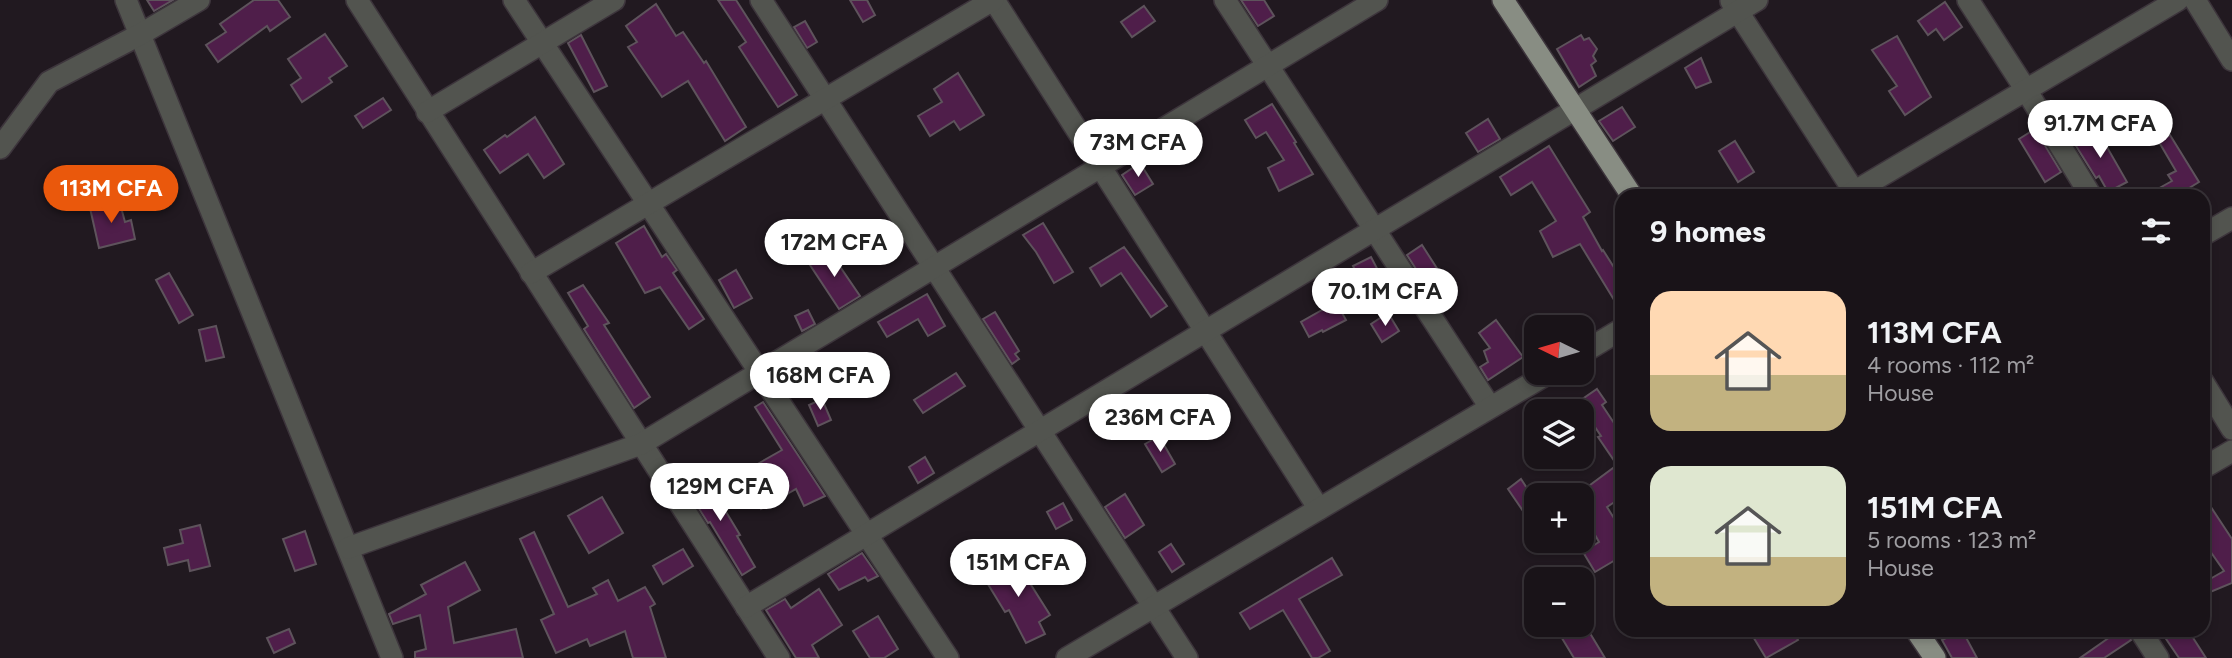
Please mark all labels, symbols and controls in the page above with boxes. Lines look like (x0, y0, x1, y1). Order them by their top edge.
pin: 91.7M CFA (2020, 100, 2180, 160)
text: 91.7M CFA (2044, 109, 2156, 137)
pin: 73M CFA (1073, 120, 1203, 179)
text: 73M CFA (1090, 128, 1186, 156)
pin: 113M CFA (39, 166, 183, 225)
text: 113M CFA (59, 174, 163, 202)
icon: filters (2137, 212, 2175, 250)
text: 9 homes (1650, 213, 1766, 250)
pin: 172M CFA (762, 219, 906, 279)
text: 172M CFA (781, 228, 887, 256)
pin: 70.1M CFA (1305, 268, 1465, 328)
text: 70.1M CFA (1328, 277, 1442, 305)
text: 113M CFA (1867, 314, 2002, 351)
north arrow (1524, 315, 1594, 385)
map controls (1524, 315, 1594, 637)
icon: home (1706, 319, 1790, 403)
text: 4 rooms · 112 m² (1867, 351, 2034, 379)
pin: 168M CFA (748, 352, 892, 412)
text: 168M CFA (766, 361, 874, 389)
text: House (1867, 379, 1934, 407)
pin: 236M CFA (1088, 394, 1232, 454)
button: layers (1524, 399, 1594, 469)
text: 236M CFA (1105, 403, 1215, 431)
pin: 129M CFA (648, 463, 792, 523)
text: 129M CFA (666, 472, 774, 500)
button: + (1524, 483, 1594, 553)
text: 151M CFA (1867, 489, 2002, 526)
icon: home (1706, 494, 1790, 578)
text: 5 rooms · 123 m² (1867, 526, 2036, 554)
pin: 151M CFA (946, 540, 1090, 599)
text: 151M CFA (966, 548, 1070, 576)
text: House (1867, 554, 1934, 582)
button: − (1524, 567, 1594, 637)

